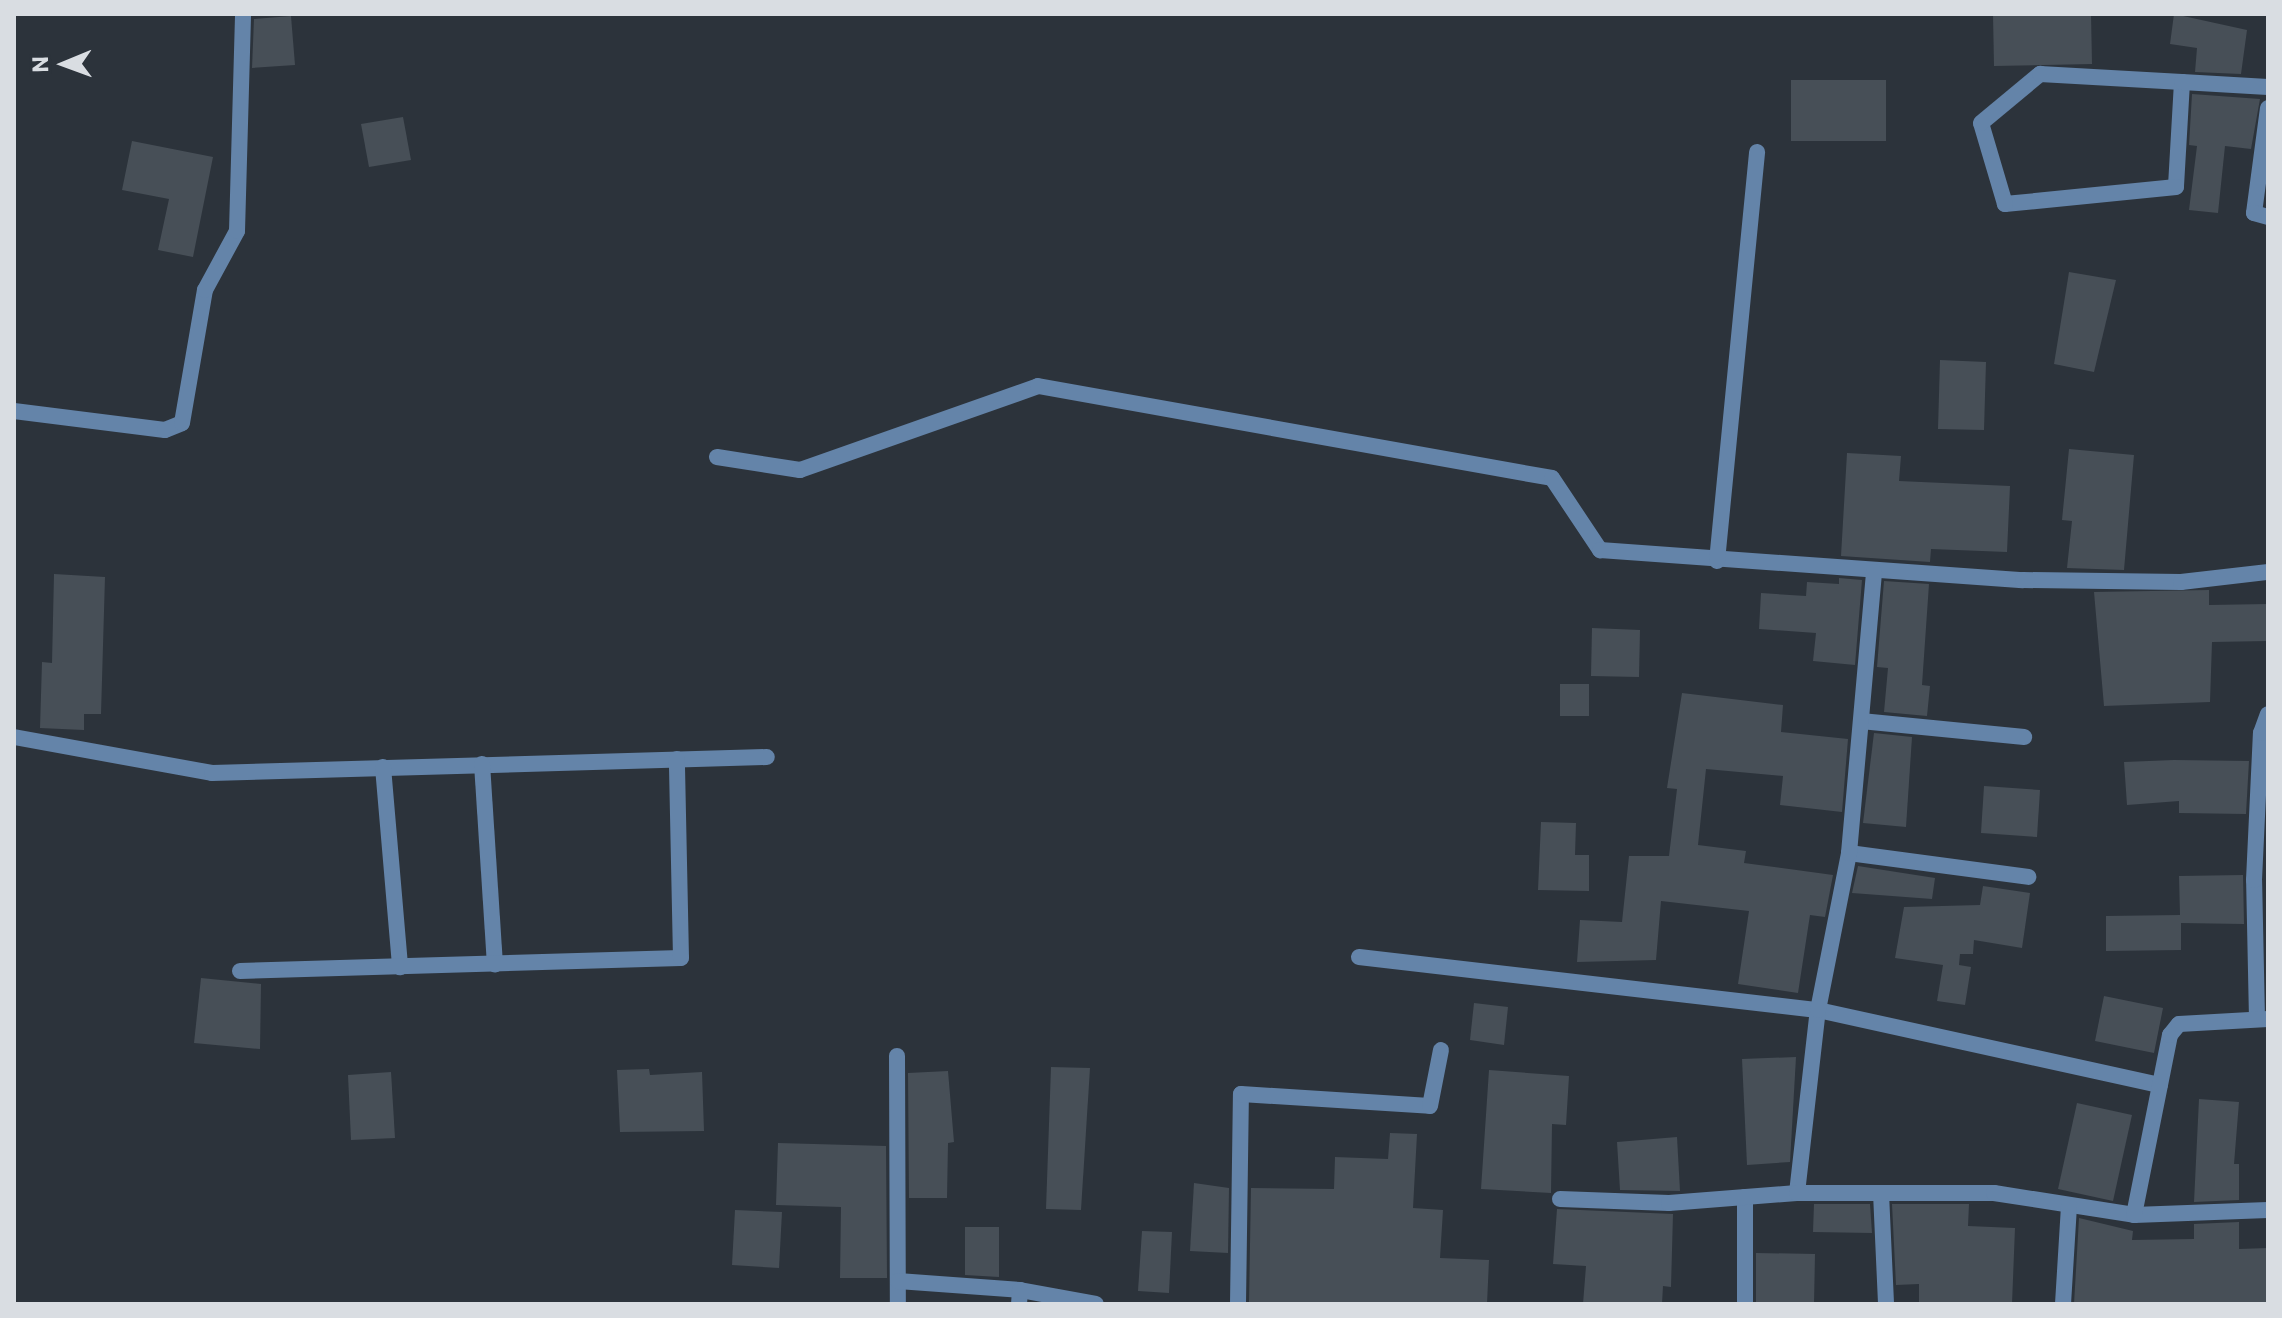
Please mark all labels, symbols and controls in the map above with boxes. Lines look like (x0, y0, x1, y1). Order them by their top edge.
north arrow (24, 24, 104, 104)
text: N (26, 56, 53, 73)

